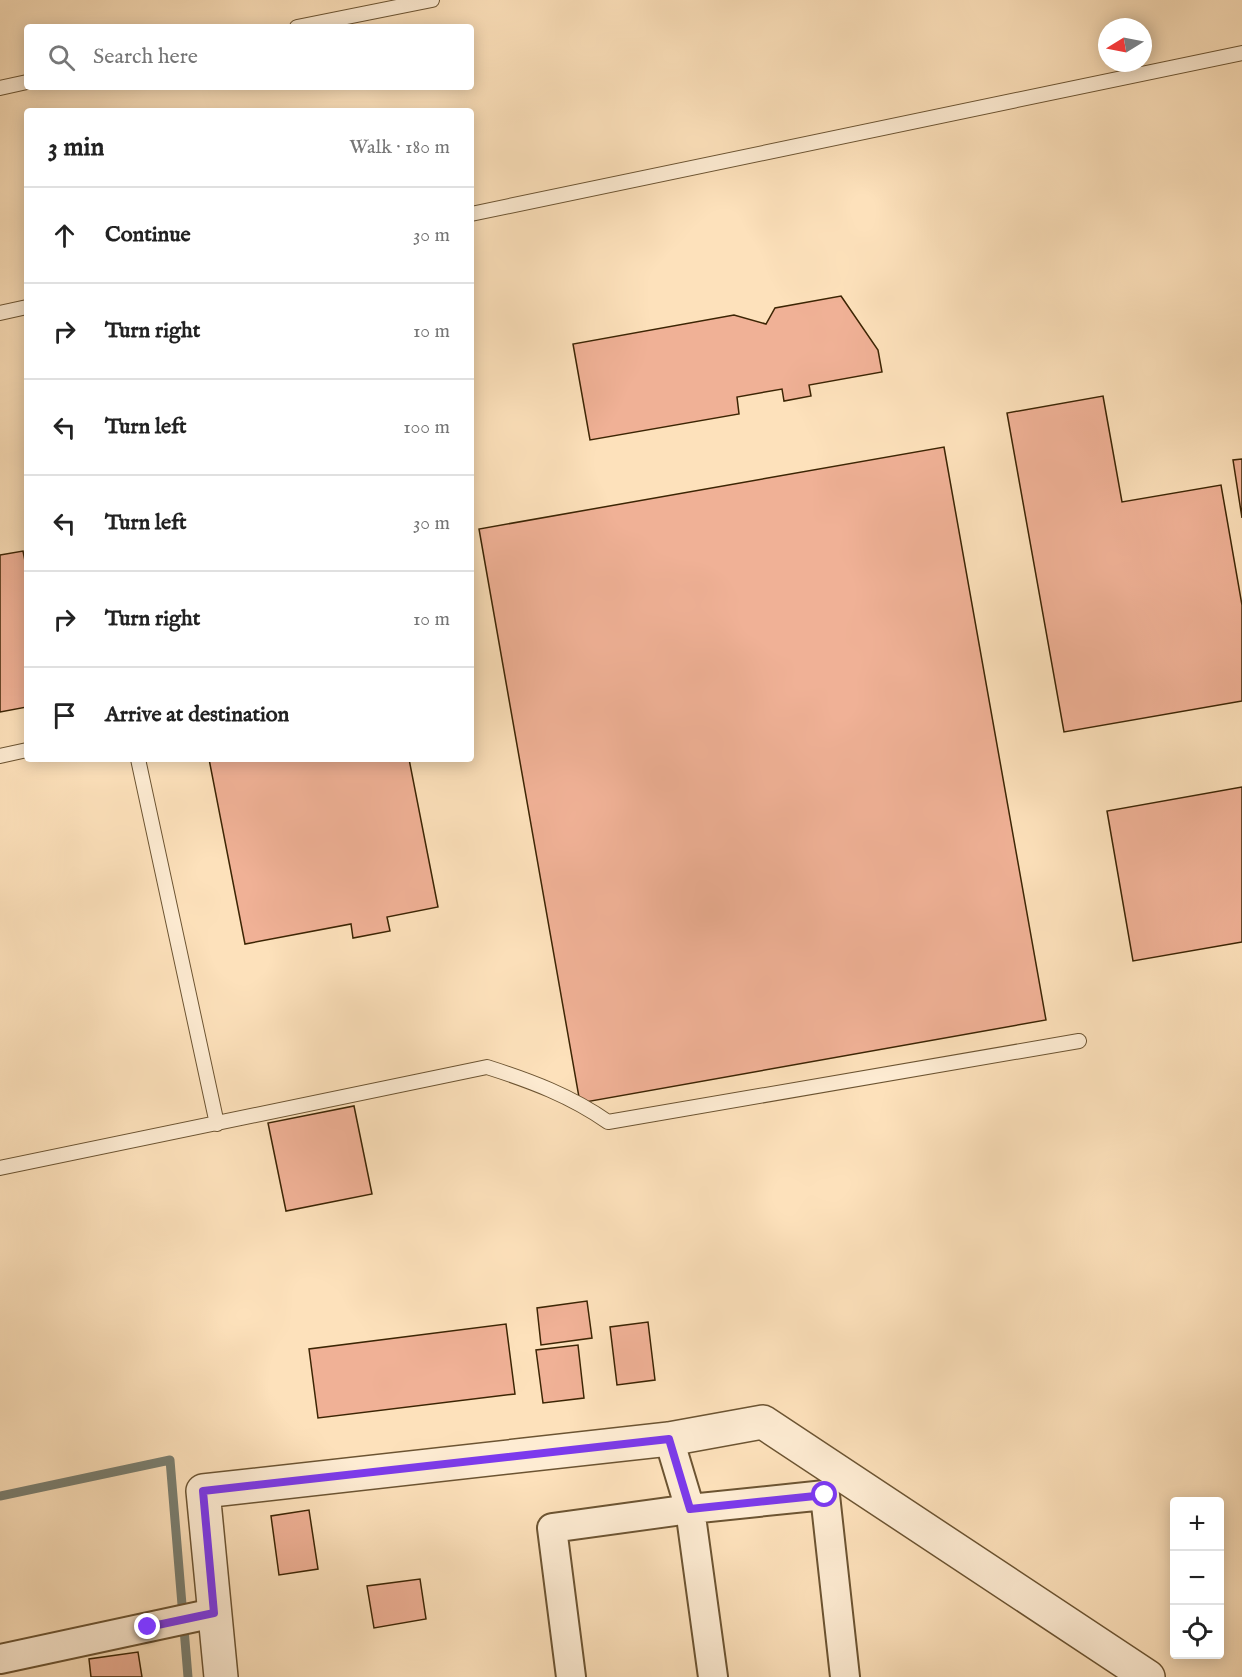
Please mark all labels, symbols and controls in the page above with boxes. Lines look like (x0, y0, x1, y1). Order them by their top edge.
north arrow (1098, 18, 1152, 72)
search box (24, 24, 474, 90)
icon: search (45, 41, 78, 74)
text: Search here (93, 43, 198, 71)
text: 3 min (48, 131, 104, 164)
text: Walk · 180 m (349, 135, 450, 160)
icon: ahead (48, 219, 81, 252)
text: Continue (105, 221, 191, 249)
text: 30 m (413, 223, 450, 248)
icon: right (48, 315, 81, 348)
text: Turn right (105, 317, 200, 345)
text: 10 m (413, 319, 450, 344)
icon: left (48, 411, 81, 444)
text: Turn left (105, 413, 187, 441)
text: 100 m (403, 415, 450, 440)
icon: left (48, 507, 81, 540)
text: Turn left (105, 509, 187, 537)
text: 30 m (413, 511, 450, 536)
icon: right (48, 603, 81, 636)
text: Turn right (105, 605, 200, 633)
text: 10 m (413, 607, 450, 632)
icon: arrive (48, 699, 81, 732)
text: Arrive at destination (105, 701, 289, 729)
route start (811, 1481, 837, 1507)
map controls (1170, 1497, 1224, 1659)
button: + (1170, 1497, 1224, 1551)
button: − (1170, 1551, 1224, 1605)
button: locate (1170, 1605, 1224, 1659)
route end (134, 1613, 160, 1639)

